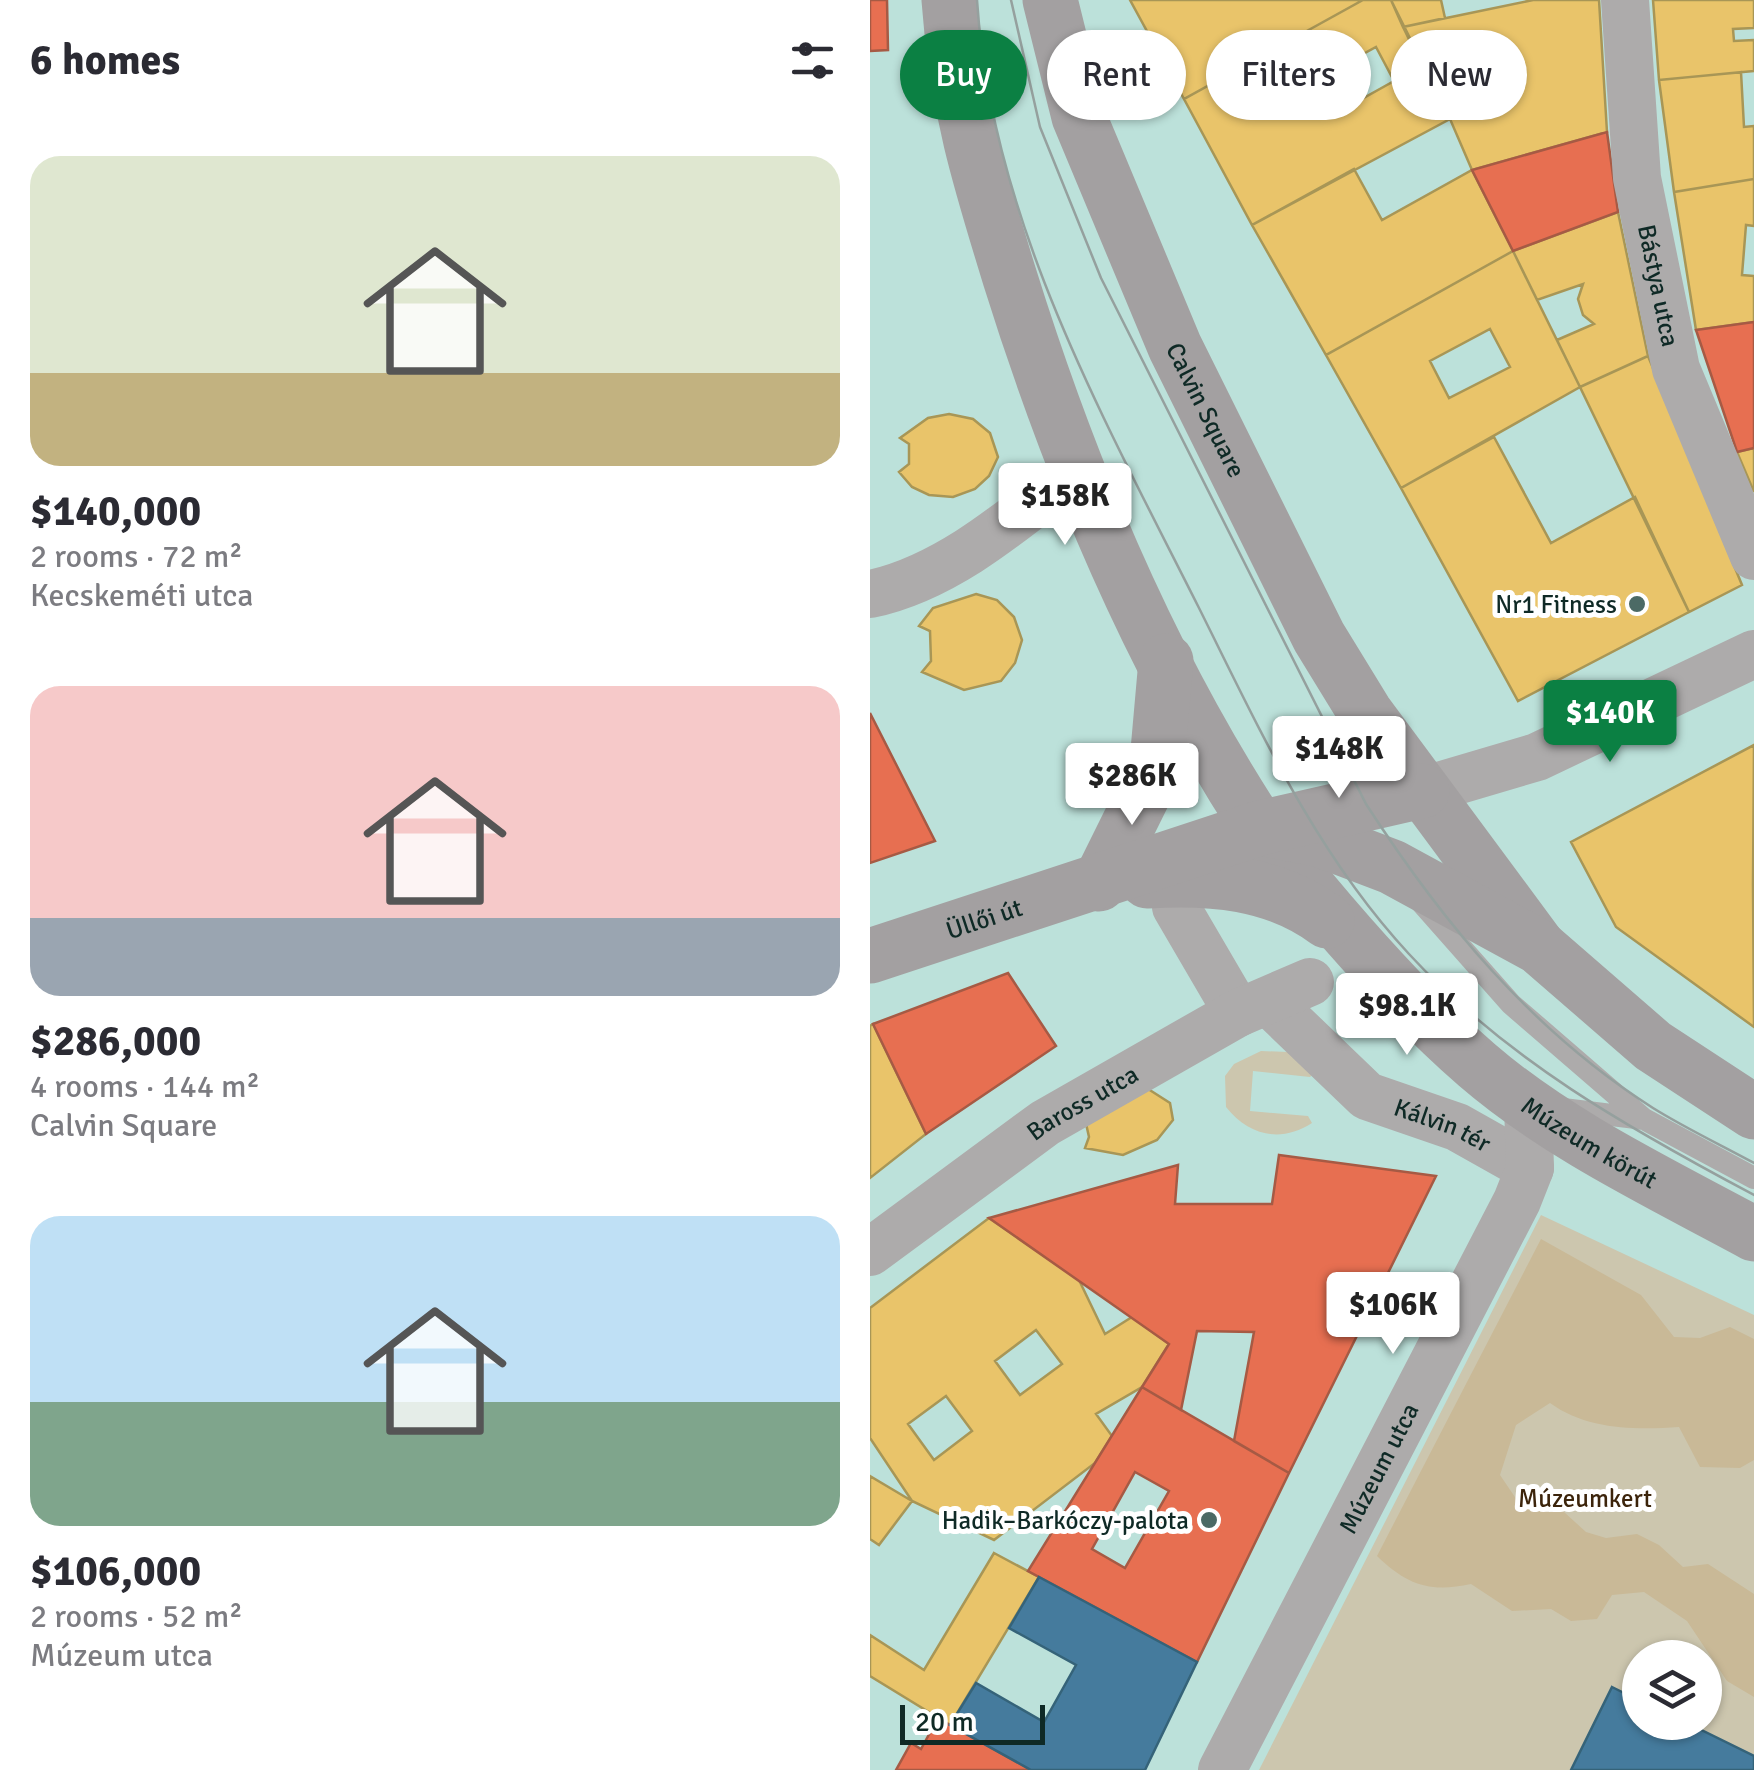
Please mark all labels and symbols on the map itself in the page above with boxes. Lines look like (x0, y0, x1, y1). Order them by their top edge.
street label: Bástya utca (1631, 222, 1686, 349)
street label: Calvin Square (1159, 338, 1252, 483)
pin: $158K (995, 463, 1135, 548)
place label: Nr1 Fitness (1495, 589, 1617, 620)
marker: Nr1 Fitness (1626, 593, 1648, 615)
pin: $140K (1540, 680, 1680, 765)
pin: $148K (1269, 716, 1409, 801)
pin: $286K (1062, 743, 1202, 828)
street label: Üllői út (942, 892, 1027, 946)
pin: $98.1K (1326, 973, 1488, 1058)
street label: Baross utca (1021, 1058, 1144, 1147)
street label: Múzeum körút (1515, 1090, 1663, 1196)
street label: Kálvin tér (1390, 1092, 1497, 1159)
pin: $106K (1323, 1272, 1463, 1357)
street label: Múzeum utca (1332, 1398, 1426, 1539)
park label: Múzeumkert (1518, 1483, 1652, 1514)
place label: Hadik–Barkóczy-palota (942, 1505, 1189, 1536)
marker: Hadik–Barkóczy-palota (1198, 1509, 1220, 1531)
scale bar (900, 1700, 1045, 1744)

